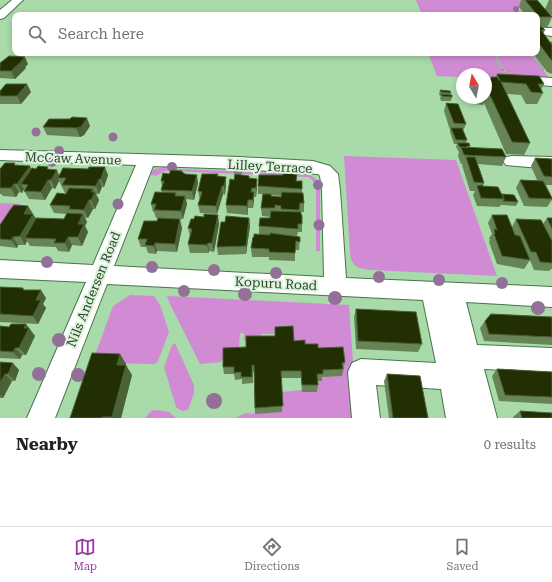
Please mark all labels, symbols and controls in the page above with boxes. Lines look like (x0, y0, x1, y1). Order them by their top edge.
search box (12, 12, 540, 56)
icon: search (26, 23, 48, 45)
text: Search here (58, 25, 144, 43)
north arrow (456, 68, 492, 104)
street label: McCaw Avenue (24, 149, 121, 168)
street label: Lilley Terrace (227, 157, 313, 176)
street label: Nils Andersen Road (63, 229, 124, 349)
street label: Kopuru Road (234, 274, 318, 293)
text: Nearby (16, 434, 78, 454)
text: 0 results (484, 437, 536, 452)
tab: Map (74, 536, 97, 573)
tab: Directions (244, 536, 299, 573)
tab: Saved (447, 536, 478, 573)

